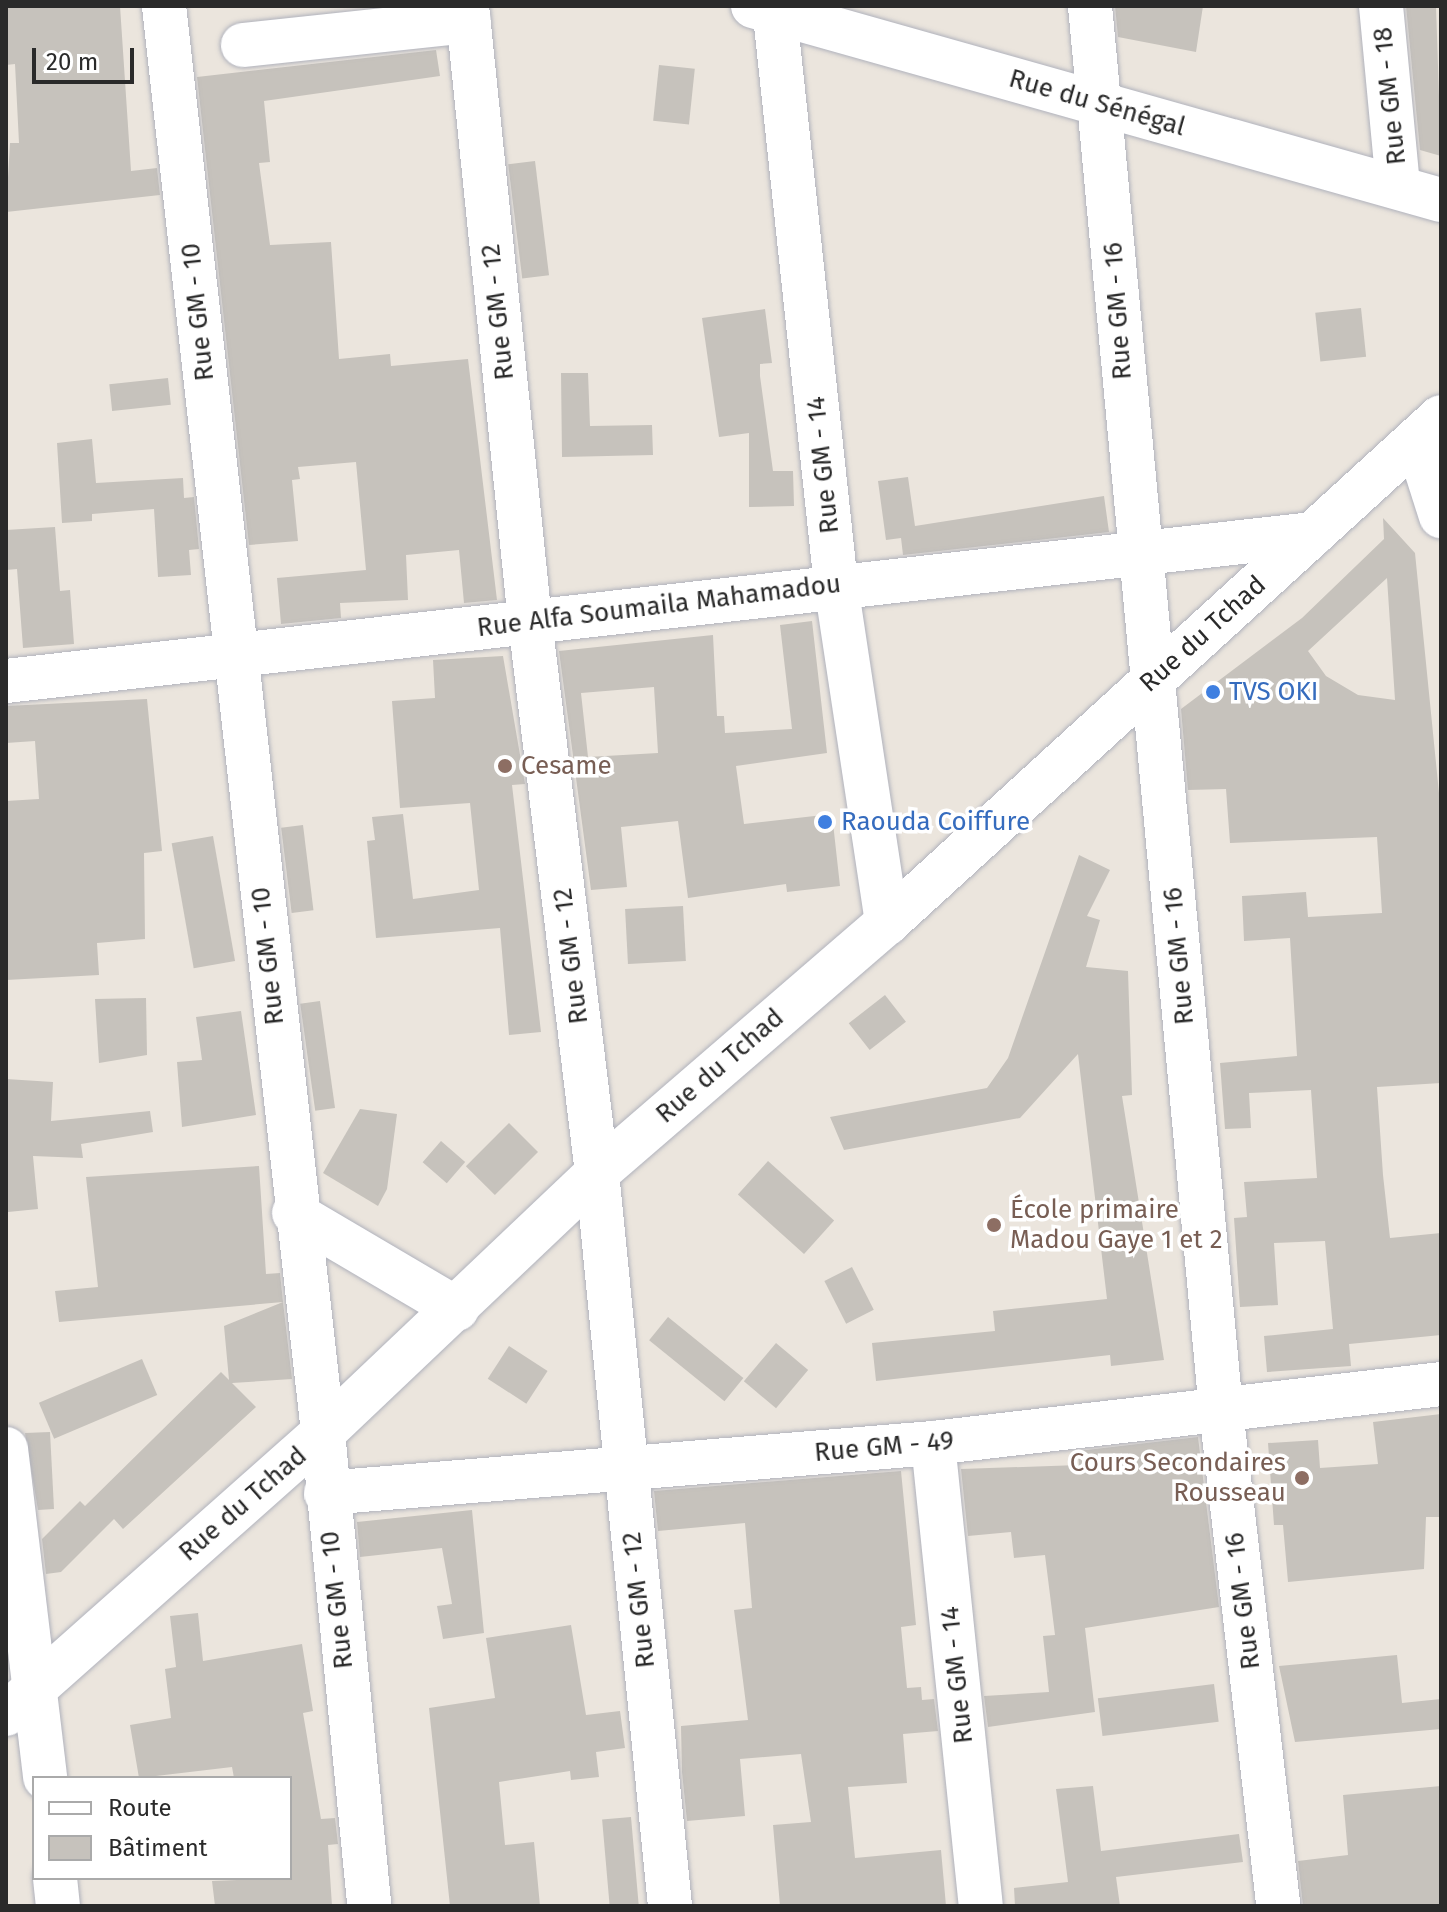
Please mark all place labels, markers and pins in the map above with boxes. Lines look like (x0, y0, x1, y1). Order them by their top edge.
place label: TVS OKI (1229, 676, 1319, 708)
marker: TVS OKI (1204, 683, 1222, 701)
place label: Cesame (521, 750, 612, 782)
marker: Cesame (496, 757, 514, 775)
place label: Raouda Coiffure (841, 806, 1030, 838)
marker: Raouda Coiffure (816, 813, 834, 831)
place label: École primaire Madou Gaye 1 et 2 (1010, 1194, 1222, 1256)
marker: École primaire Madou Gaye 1 et 2 (985, 1216, 1003, 1234)
place label: Cours Secondaires Rousseau (1070, 1447, 1286, 1508)
marker: Cours Secondaires Rousseau (1293, 1469, 1311, 1487)

